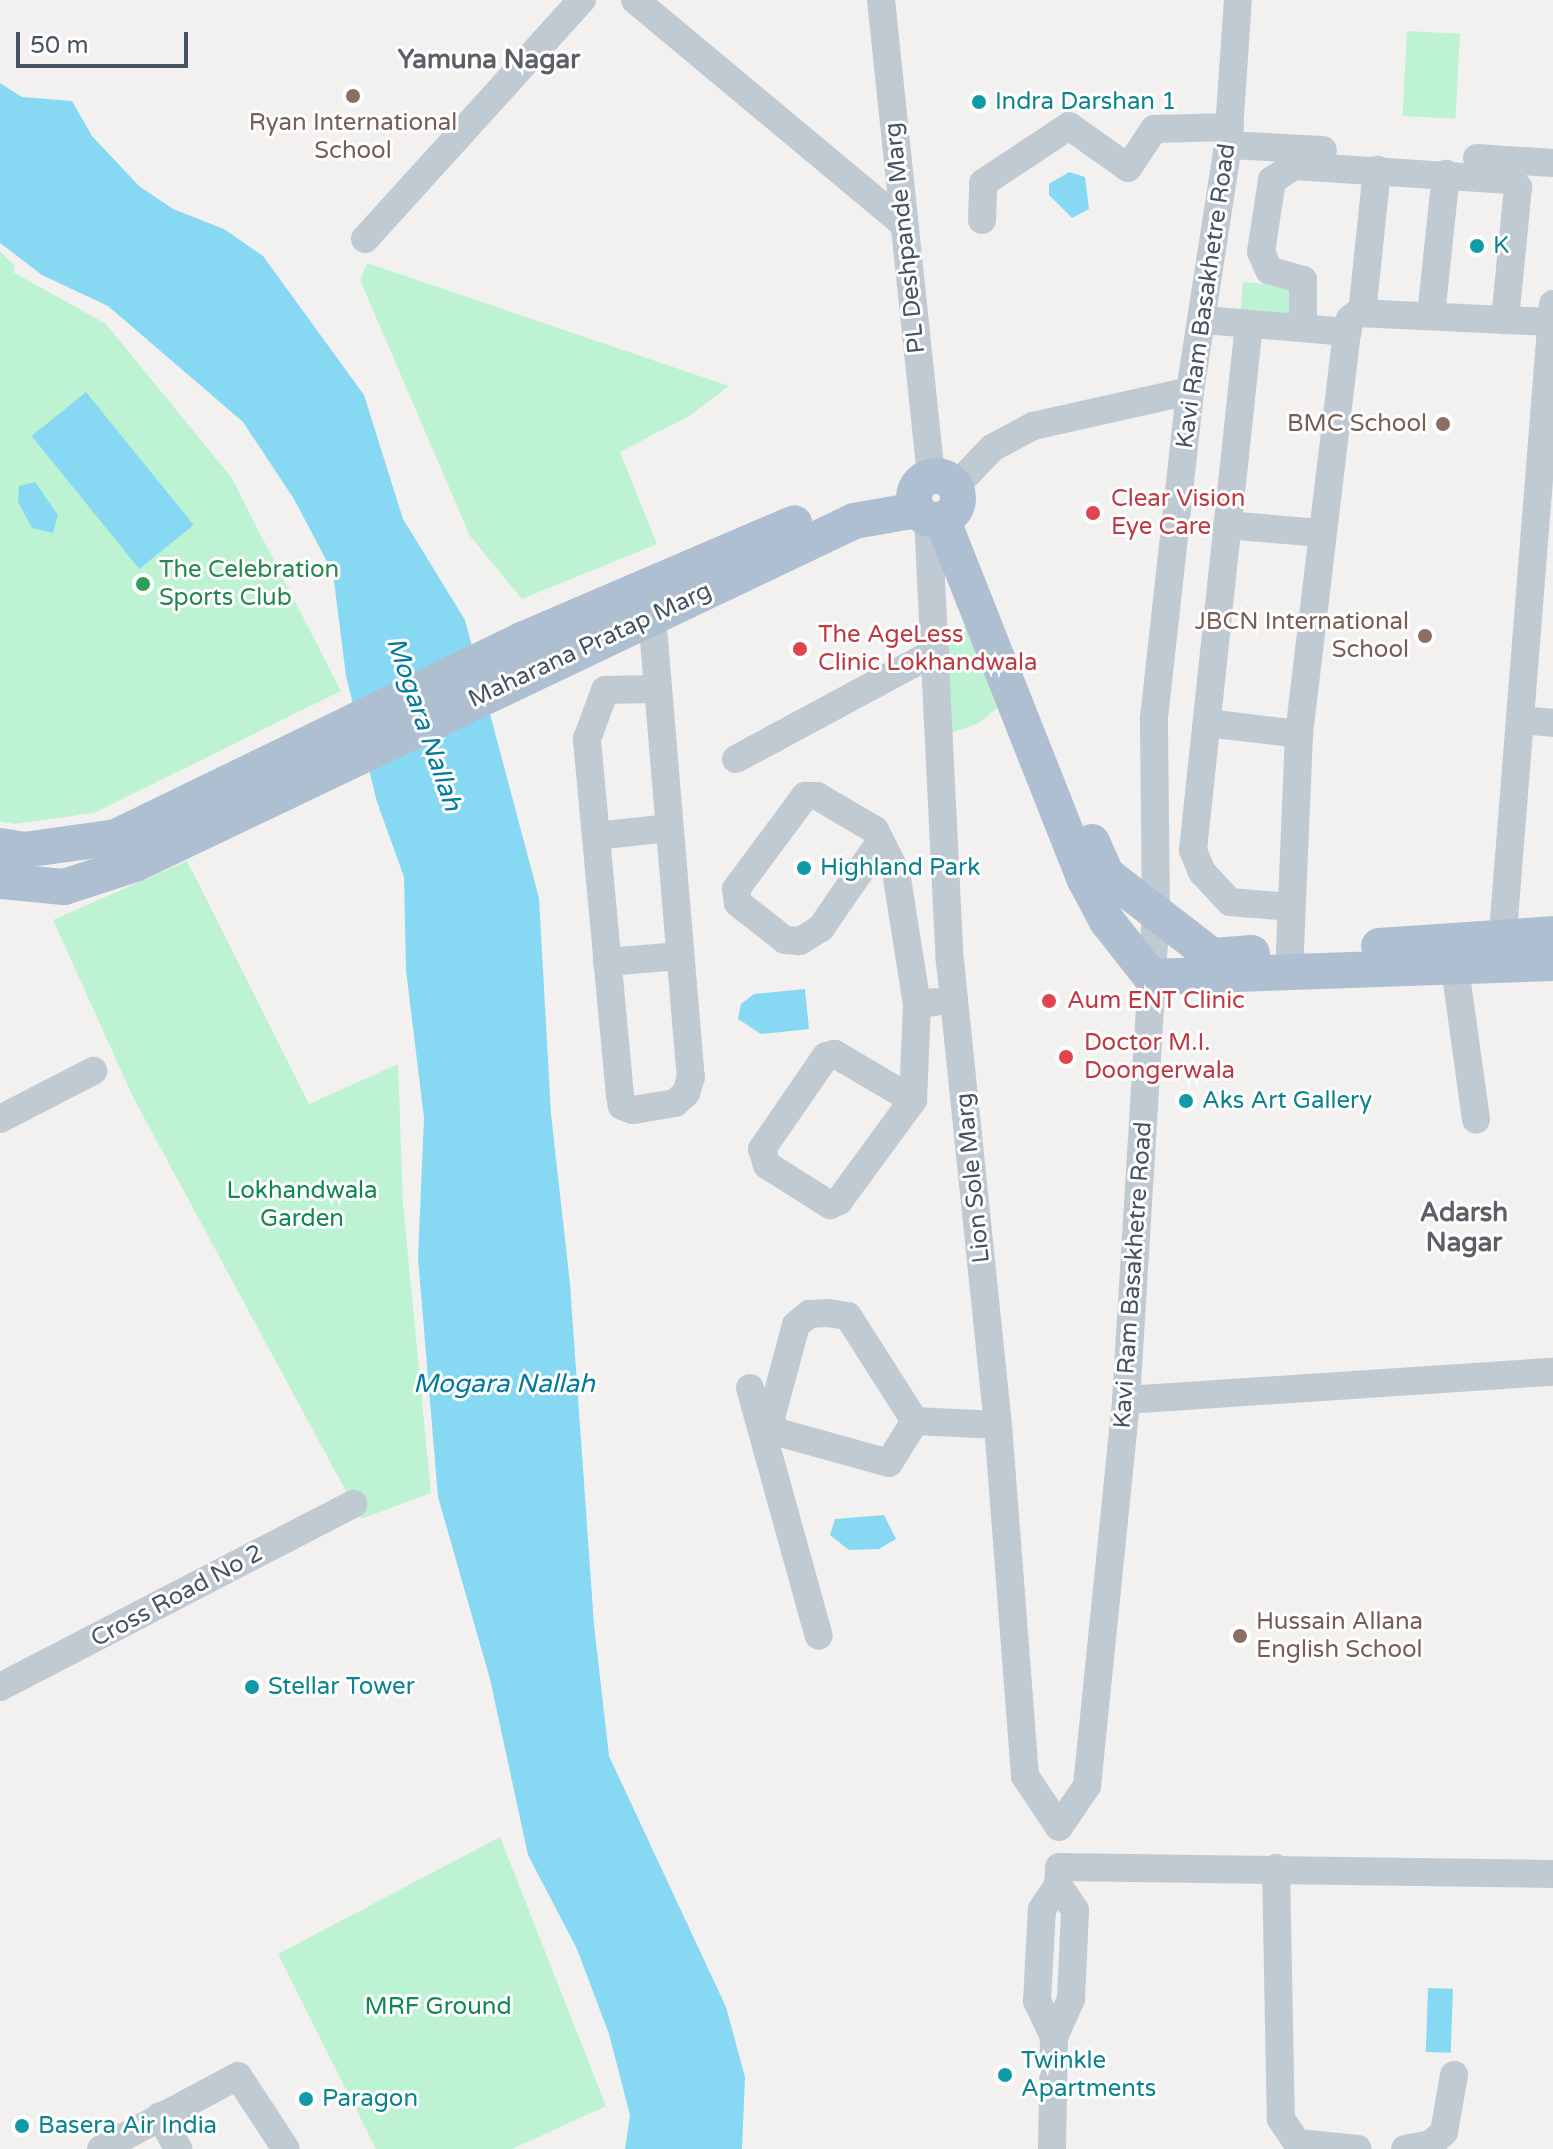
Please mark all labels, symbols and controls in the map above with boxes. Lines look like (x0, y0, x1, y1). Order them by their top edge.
scale bar (20, 16, 192, 66)
text: 50 m (30, 31, 88, 60)
district label: Yamuna Nagar (398, 44, 580, 76)
marker: Ryan International School (344, 87, 362, 105)
place label: Indra Darshan 1 (995, 88, 1176, 116)
marker: Indra Darshan 1 (970, 93, 988, 111)
place label: Ryan International School (249, 109, 457, 165)
street label: PL Deshpande Marg (879, 121, 931, 355)
street label: Kavi Ram Basakhetre Road (1170, 142, 1242, 450)
place label: K (1493, 232, 1509, 260)
marker: K (1468, 237, 1486, 255)
place label: BMC School (1287, 410, 1427, 438)
marker: BMC School (1434, 415, 1452, 433)
place label: Clear Vision Eye Care (1111, 485, 1245, 541)
marker: Clear Vision Eye Care (1082, 502, 1104, 524)
place label: The Celebration Sports Club (159, 556, 339, 612)
marker: The Celebration Sports Club (134, 575, 152, 593)
street label: Maharana Pratap Marg (464, 576, 716, 714)
place label: JBCN International School (1195, 608, 1409, 664)
place label: The AgeLess Clinic Lokhandwala (818, 621, 1037, 677)
marker: JBCN International School (1416, 627, 1434, 645)
water label: Mogara Nallah (380, 633, 468, 815)
marker: The AgeLess Clinic Lokhandwala (789, 638, 811, 660)
place label: Highland Park (820, 854, 980, 882)
marker: Highland Park (795, 859, 813, 877)
place label: Aum ENT Clinic (1067, 987, 1245, 1015)
marker: Aum ENT Clinic (1038, 990, 1060, 1012)
place label: Doctor M.I. Doongerwala (1084, 1029, 1235, 1085)
marker: Doctor M.I. Doongerwala (1055, 1046, 1077, 1068)
place label: Aks Art Gallery (1202, 1087, 1372, 1115)
street label: Lion Sole Marg (950, 1091, 996, 1265)
marker: Aks Art Gallery (1177, 1092, 1195, 1110)
street label: Kavi Ram Basakhetre Road (1108, 1121, 1158, 1429)
park label: Lokhandwala Garden (226, 1177, 378, 1233)
district label: Adarsh Nagar (1420, 1197, 1508, 1258)
water label: Mogara Nallah (413, 1368, 595, 1400)
street label: Cross Road No 2 (86, 1539, 268, 1653)
place label: Hussain Allana English School (1256, 1608, 1423, 1664)
marker: Hussain Allana English School (1231, 1627, 1249, 1645)
place label: Stellar Tower (268, 1673, 415, 1701)
marker: Stellar Tower (243, 1678, 261, 1696)
park label: MRF Ground (364, 1993, 512, 2021)
place label: Twinkle Apartments (1021, 2047, 1156, 2103)
marker: Twinkle Apartments (996, 2066, 1014, 2084)
place label: Paragon (322, 2085, 418, 2113)
marker: Paragon (297, 2090, 315, 2108)
place label: Basera Air India (38, 2112, 217, 2140)
marker: Basera Air India (13, 2117, 31, 2135)

